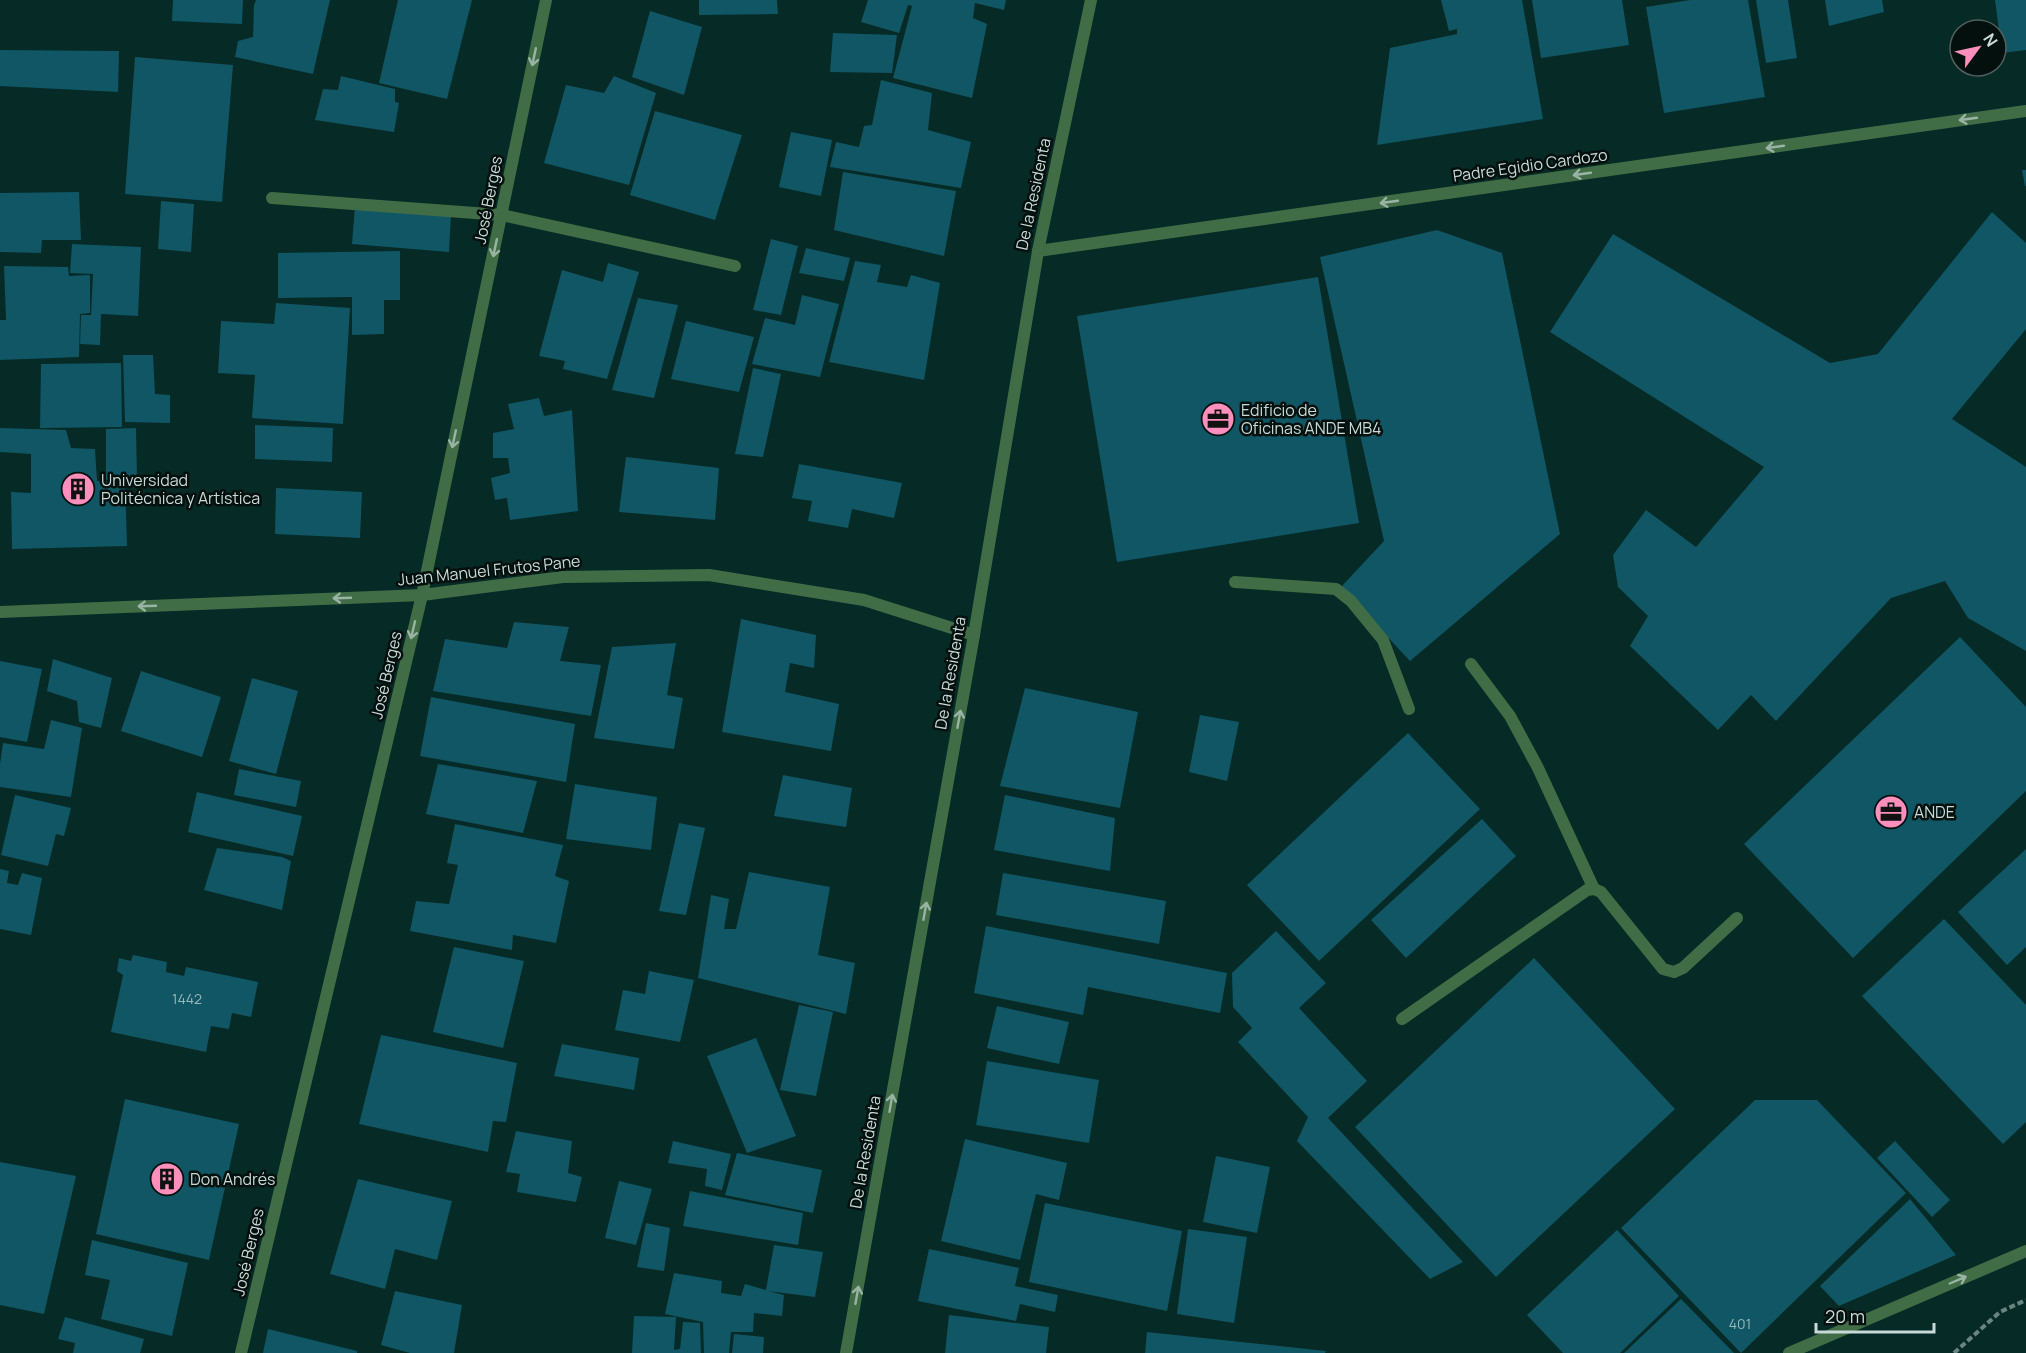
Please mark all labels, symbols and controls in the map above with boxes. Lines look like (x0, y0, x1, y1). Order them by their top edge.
north arrow (1948, 18, 2008, 78)
text: N (1978, 29, 2003, 51)
one-way arrow (528, 47, 539, 67)
one-way arrow (1959, 114, 1978, 125)
street label: De la Residenta (1010, 136, 1056, 252)
one-way arrow (1766, 141, 1785, 152)
street label: Padre Egidio Cardozo (1451, 143, 1609, 187)
street label: José Berges (469, 154, 507, 246)
one-way arrow (1573, 169, 1592, 180)
one-way arrow (1380, 196, 1399, 207)
one-way arrow (488, 239, 500, 258)
place label: Edificio de Oficinas ANDE MB4 (1241, 399, 1381, 439)
office icon: Edificio de Oficinas ANDE MB4 (1200, 401, 1236, 437)
one-way arrow (448, 429, 459, 448)
place label: Universidad Politécnica y Artística (101, 469, 260, 509)
building icon: Universidad Politécnica y Artística (60, 471, 96, 507)
street label: Juan Manuel Frutos Pane (397, 549, 581, 591)
one-way arrow (333, 593, 353, 604)
one-way arrow (138, 600, 158, 612)
street label: De la Residenta (929, 615, 971, 731)
one-way arrow (407, 620, 419, 639)
street label: José Berges (365, 629, 407, 721)
one-way arrow (954, 710, 965, 730)
office icon: ANDE (1873, 794, 1909, 830)
place label: ANDE (1914, 801, 1955, 823)
one-way arrow (920, 902, 931, 922)
house number: 1442 (172, 989, 202, 1008)
street label: De la Residenta (844, 1094, 886, 1210)
one-way arrow (886, 1094, 897, 1114)
building icon: Don Andrés (149, 1161, 185, 1197)
place label: Don Andrés (190, 1168, 276, 1190)
street label: José Berges (227, 1206, 269, 1298)
one-way arrow (1949, 1274, 1967, 1285)
one-way arrow (851, 1286, 862, 1306)
scale bar (1816, 1296, 1934, 1334)
text: 20 m (1825, 1304, 1865, 1328)
house number: 401 (1729, 1314, 1751, 1333)

